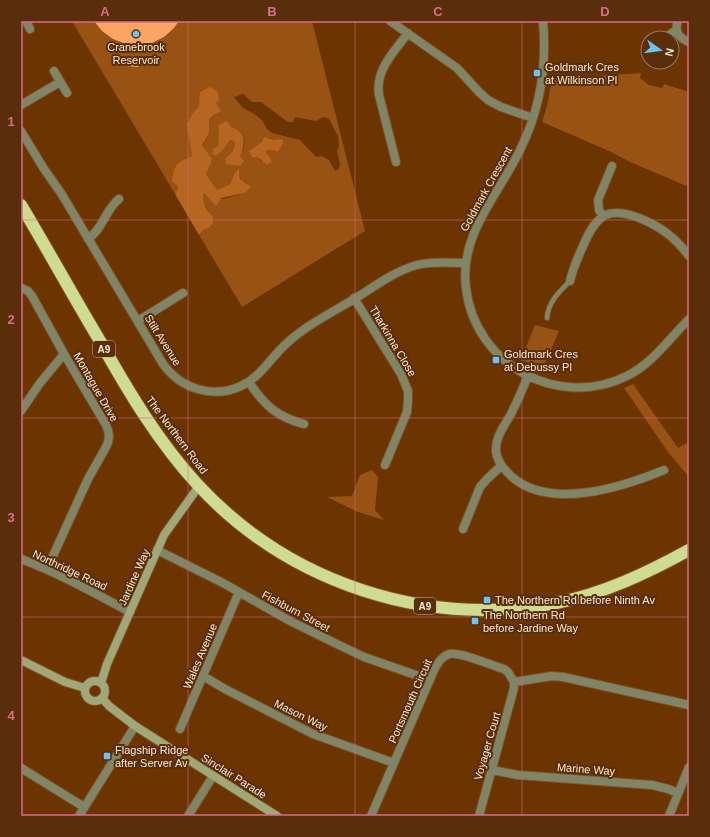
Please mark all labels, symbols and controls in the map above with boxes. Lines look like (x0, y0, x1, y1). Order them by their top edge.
text: A (100, 4, 110, 19)
text: B (267, 4, 277, 19)
text: C (433, 4, 443, 19)
text: D (600, 4, 610, 19)
marker: Cranebrook Reservoir (131, 29, 141, 39)
north arrow (640, 30, 680, 70)
place label: Cranebrook Reservoir (107, 41, 165, 66)
text: N (663, 47, 676, 58)
place label: Goldmark Cres at Wilkinson Pl (545, 61, 619, 86)
marker: Goldmark Cres at Wilkinson Pl (532, 68, 542, 78)
text: 1 (7, 114, 15, 129)
street label: Goldmark Crescent (458, 145, 514, 233)
street label: Tharkinna Close (367, 304, 419, 378)
text: 2 (7, 312, 15, 327)
street label: Stilt Avenue (143, 312, 183, 368)
road number: A9 (93, 341, 115, 357)
place label: Goldmark Cres at Debussy Pl (504, 348, 578, 373)
street label: Montague Drive (71, 350, 121, 424)
marker: Goldmark Cres at Debussy Pl (491, 355, 501, 365)
street label: The Northern Road (144, 394, 210, 476)
text: 3 (7, 510, 15, 525)
street label: Jardine Way (116, 546, 152, 607)
street label: Northridge Road (31, 548, 109, 592)
street label: Fishburn Street (260, 588, 332, 634)
place label: The Northern Rd before Ninth Av (495, 594, 655, 606)
marker: The Northern Rd before Ninth Av (482, 595, 492, 605)
road number: A9 (414, 598, 436, 614)
place label: The Northern Rd before Jardine Way (483, 609, 578, 634)
marker: The Northern Rd before Jardine Way (470, 616, 480, 626)
street label: Wales Avenue (181, 622, 219, 690)
street label: Portsmouth Circuit (386, 657, 434, 745)
street label: Mason Way (272, 697, 330, 733)
text: 4 (7, 708, 15, 723)
street label: Voyager Court (472, 711, 502, 781)
place label: Flagship Ridge after Server Av (115, 744, 188, 769)
marker: Flagship Ridge after Server Av (102, 751, 112, 761)
street label: Sinclair Parade (199, 751, 269, 801)
street label: Marine Way (557, 761, 616, 777)

